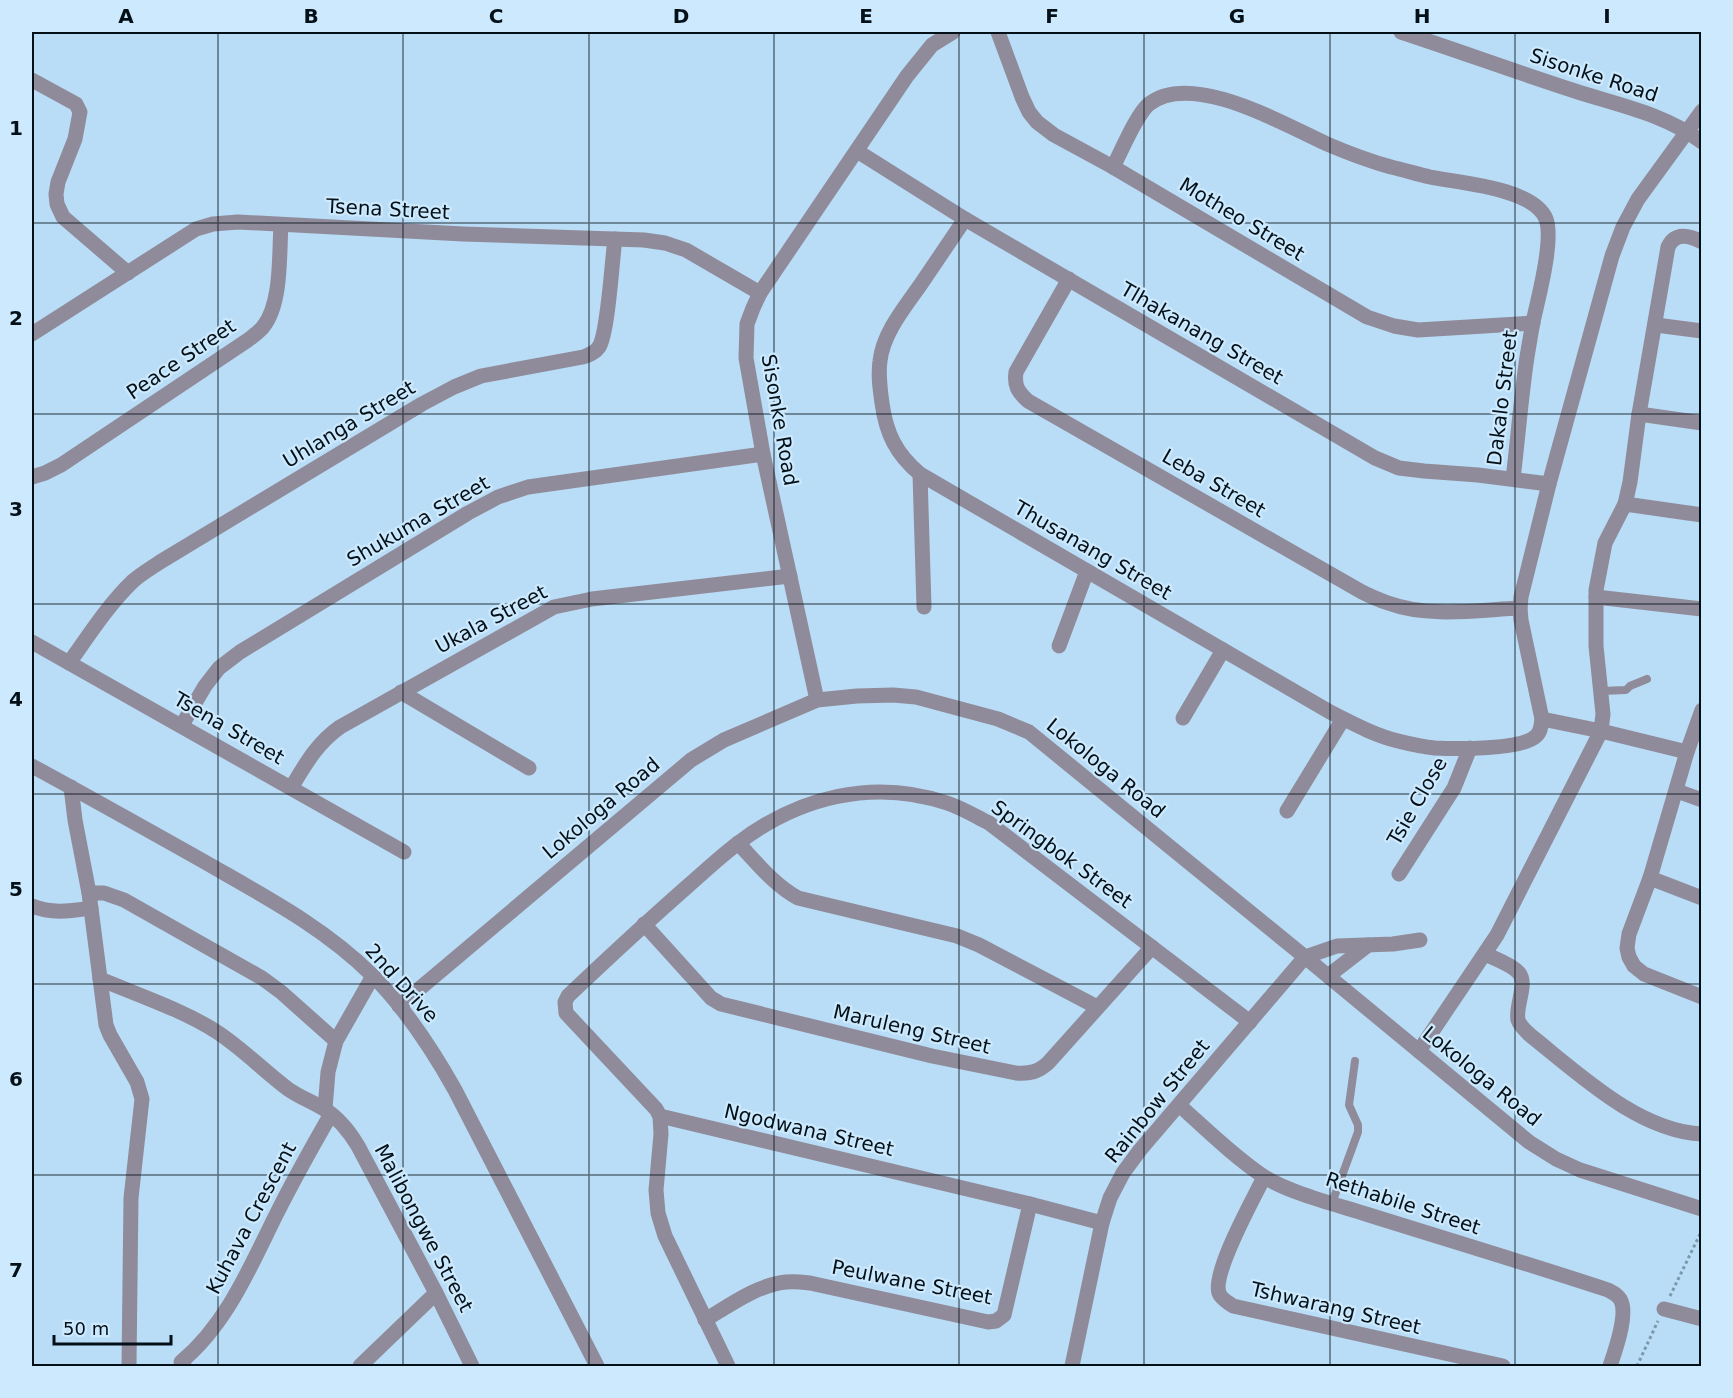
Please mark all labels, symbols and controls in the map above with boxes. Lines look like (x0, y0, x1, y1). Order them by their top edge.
text: A (118, 4, 134, 28)
text: B (303, 4, 319, 28)
text: C (489, 4, 503, 28)
text: D (673, 4, 689, 28)
text: E (859, 4, 873, 28)
text: F (1045, 4, 1059, 28)
text: G (1229, 4, 1245, 28)
text: H (1414, 4, 1430, 28)
text: I (1603, 4, 1611, 28)
street label: Sisonke Road (1527, 43, 1661, 107)
text: 1 (9, 116, 23, 140)
street label: Motheo Street (1175, 172, 1309, 266)
street label: Tsena Street (325, 194, 451, 224)
street label: Tlhakanang Street (1116, 276, 1288, 389)
text: 2 (9, 306, 23, 330)
street label: Peace Street (122, 314, 240, 404)
street label: Dakalo Street (1482, 329, 1522, 467)
street label: Sisonke Road (757, 352, 803, 488)
street label: Uhlanga Street (279, 375, 420, 473)
street label: Leba Street (1158, 444, 1270, 522)
street label: Shukuma Street (342, 470, 494, 572)
street label: Thusanang Street (1009, 495, 1176, 605)
text: 3 (9, 497, 23, 521)
street label: Ukala Street (431, 579, 551, 658)
street label: Tsena Street (169, 686, 289, 769)
text: 4 (9, 687, 23, 711)
street label: Lokologa Road (1042, 713, 1170, 823)
street label: Lokologa Road (538, 752, 664, 864)
street label: Tsie Close (1382, 753, 1452, 850)
street label: Springbok Street (987, 795, 1137, 913)
text: 5 (9, 877, 23, 901)
street label: 2nd Drive (360, 939, 444, 1027)
street label: Maruleng Street (831, 999, 993, 1059)
street label: Lokologa Road (1418, 1021, 1546, 1131)
street label: Rainbow Street (1100, 1034, 1214, 1168)
text: 6 (9, 1067, 23, 1091)
street label: Ngodwana Street (722, 1099, 896, 1161)
street label: Kuhava Crescent (201, 1138, 301, 1298)
street label: Malibongwe Street (370, 1140, 478, 1316)
street label: Rethabile Street (1323, 1167, 1484, 1239)
street label: Peulwane Street (830, 1255, 994, 1309)
text: 7 (9, 1258, 23, 1282)
street label: Tshwarang Street (1248, 1277, 1423, 1339)
scale bar (54, 1308, 171, 1346)
text: 50 m (63, 1318, 109, 1339)

